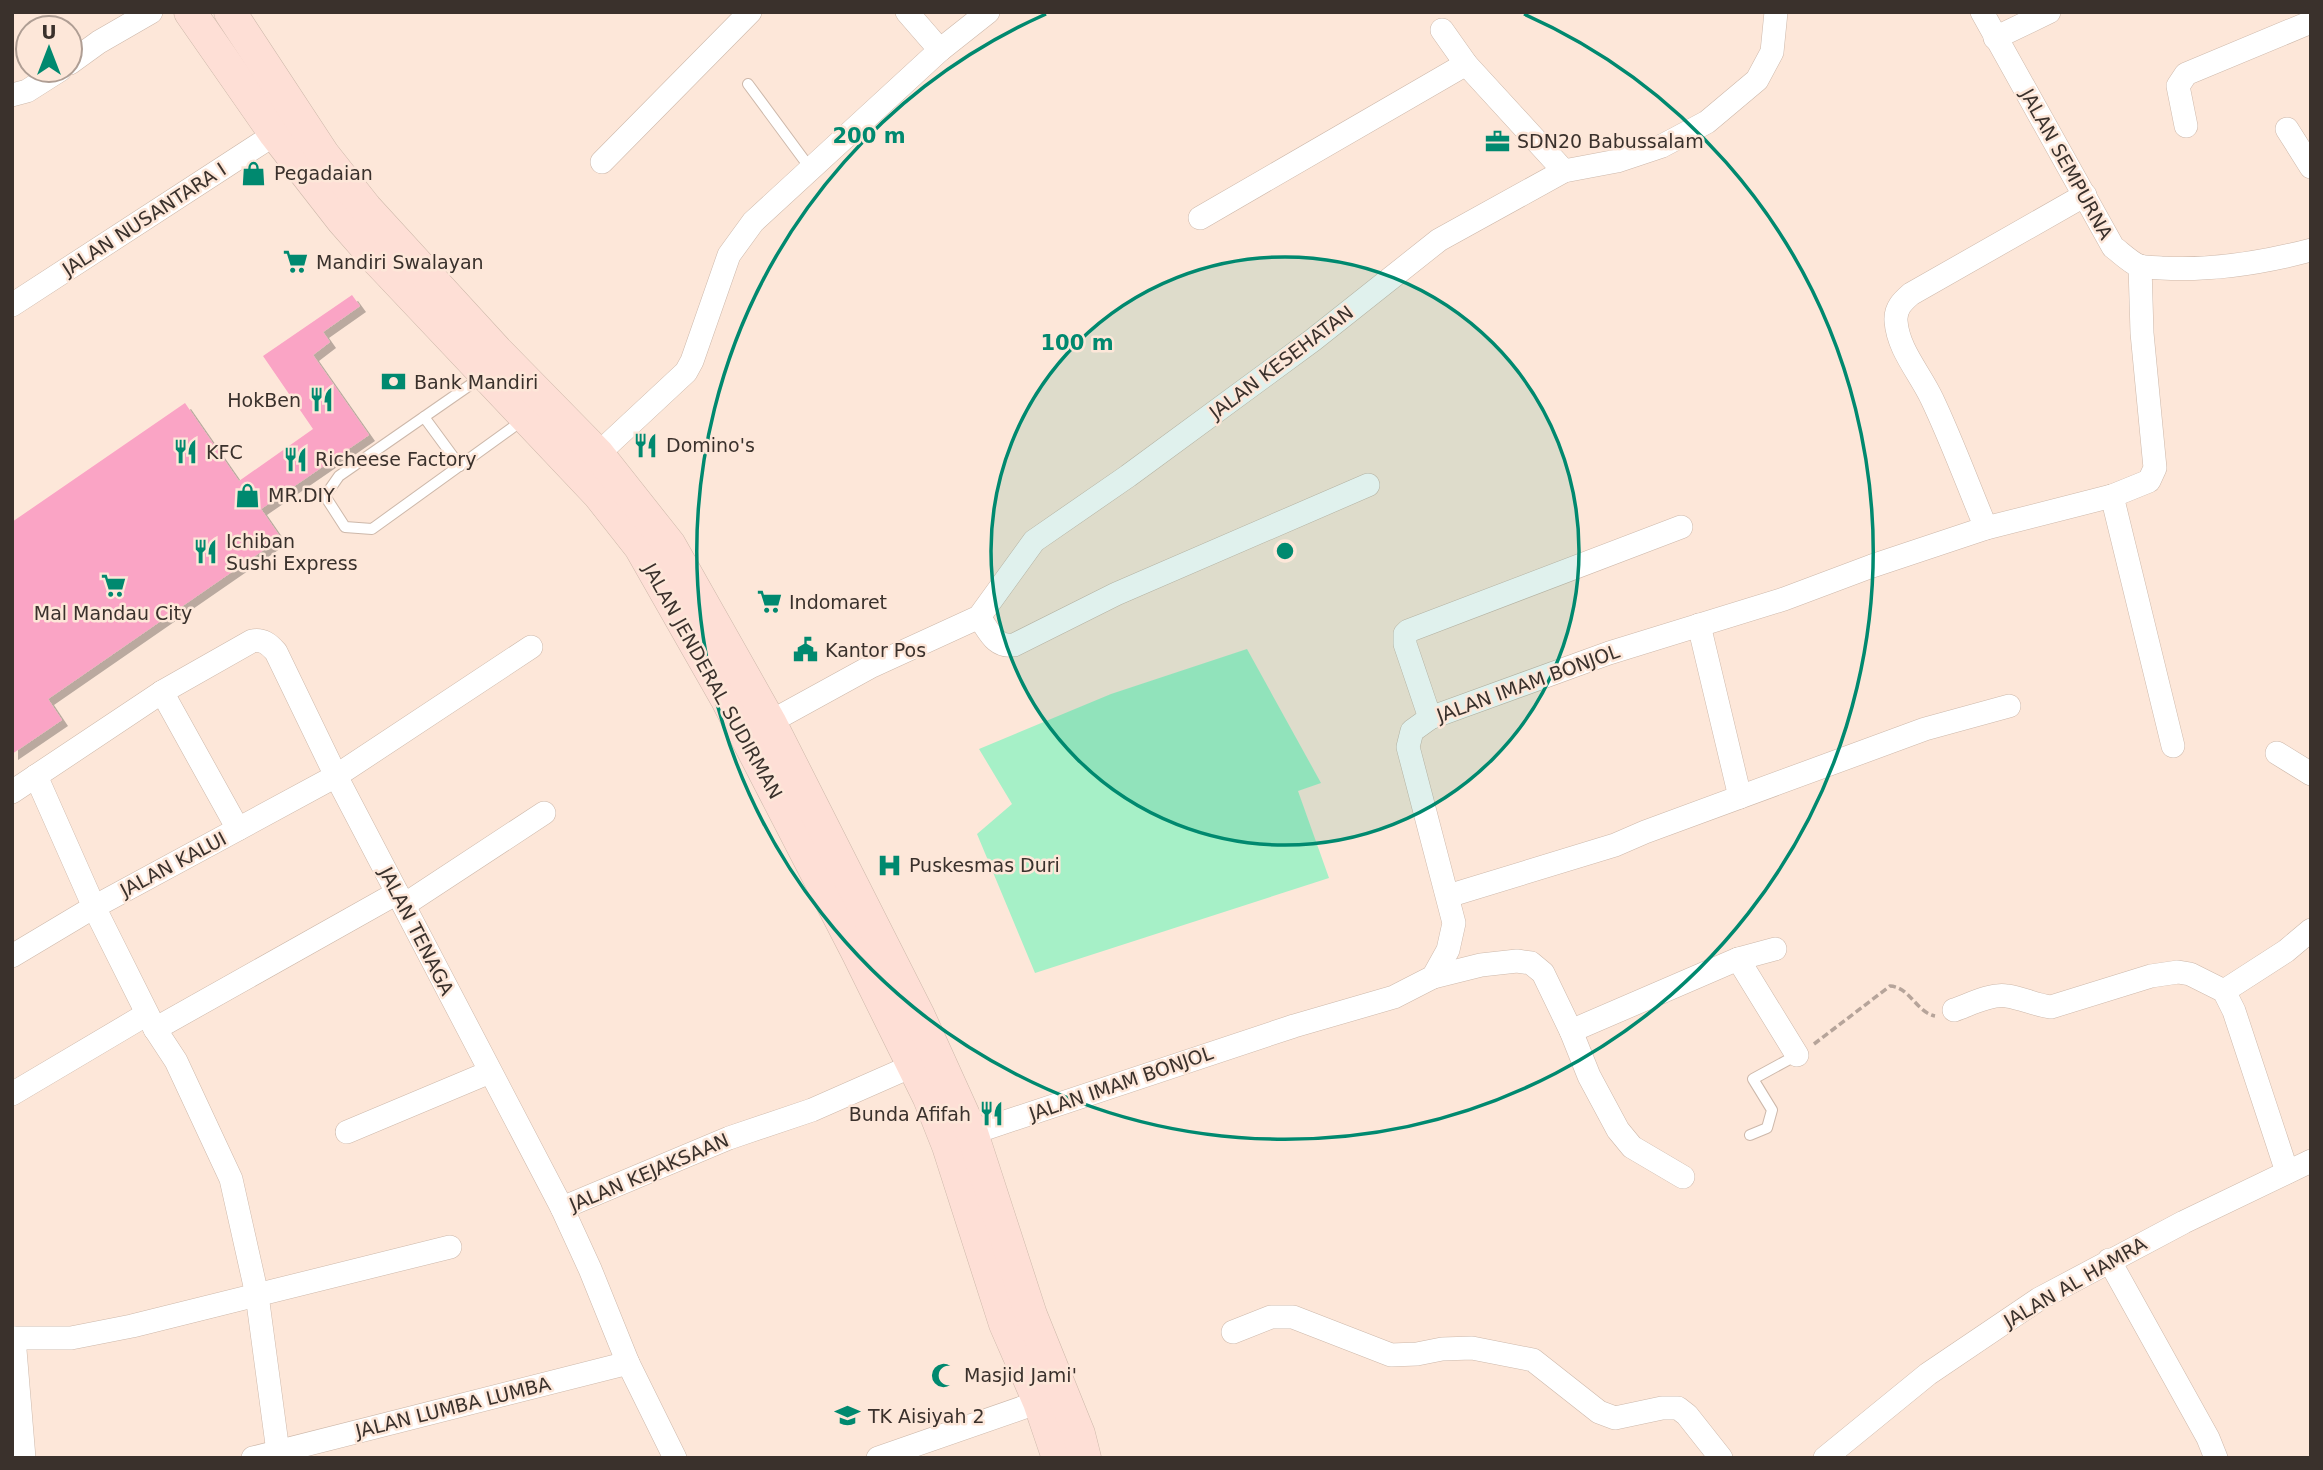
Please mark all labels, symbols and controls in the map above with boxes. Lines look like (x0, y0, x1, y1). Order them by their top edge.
north arrow (14, 14, 84, 84)
text: U (41, 21, 57, 43)
street label: JALAN SEMPURNA (2016, 84, 2118, 243)
text: 200 m (832, 124, 906, 148)
office icon: SDN20 Babussalam (1483, 127, 1511, 155)
place label: SDN20 Babussalam (1517, 130, 1704, 152)
street label: JALAN NUSANTARA I (57, 158, 230, 281)
shop icon: Pegadaian (240, 159, 268, 187)
place label: Pegadaian (274, 162, 373, 184)
supermarket icon: Mandiri Swalayan (282, 248, 310, 276)
place label: Mandiri Swalayan (316, 251, 484, 273)
street label: JALAN KESEHATAN (1204, 301, 1357, 424)
text: 100 m (1040, 331, 1114, 355)
bank icon: Bank Mandiri (380, 368, 408, 396)
place label: Bank Mandiri (414, 371, 538, 393)
restaurant icon: HokBen (307, 386, 335, 414)
place label: HokBen (227, 389, 301, 411)
restaurant icon: Domino's (632, 431, 660, 459)
place label: Domino's (666, 434, 755, 456)
restaurant icon: KFC (172, 438, 200, 466)
place label: KFC (206, 441, 243, 463)
restaurant icon: Richeese Factory (281, 445, 309, 473)
place label: Richeese Factory (315, 448, 476, 470)
shop icon: MR.DIY (234, 481, 262, 509)
place label: MR.DIY (268, 484, 335, 506)
place label: Ichiban Sushi Express (226, 530, 358, 574)
restaurant icon: Ichiban Sushi Express (192, 538, 220, 566)
centre of rings (1273, 539, 1297, 563)
street label: JALAN JENDERAL SUDIRMAN (638, 558, 787, 803)
supermarket icon: Mal Mandau City (99, 571, 127, 599)
supermarket icon: Indomaret (755, 588, 783, 616)
place label: Indomaret (789, 591, 887, 613)
place label: Mal Mandau City (34, 602, 192, 624)
public building icon: Kantor Pos (791, 636, 819, 664)
place label: Kantor Pos (825, 639, 926, 661)
street label: JALAN IMAM BONJOL (1433, 640, 1623, 727)
street label: JALAN KALUI (115, 827, 230, 902)
hospital icon: Puskesmas Duri (875, 851, 903, 879)
place label: Puskesmas Duri (909, 854, 1060, 876)
street label: JALAN TENAGA (375, 862, 459, 999)
street label: JALAN IMAM BONJOL (1025, 1041, 1216, 1125)
restaurant icon: Bunda Afifah (977, 1100, 1005, 1128)
place label: Bunda Afifah (849, 1103, 971, 1125)
street label: JALAN KEJAKSAAN (565, 1128, 732, 1216)
street label: JALAN AL HAMRA (1999, 1232, 2150, 1332)
mosque icon: Masjid Jami' (930, 1361, 958, 1389)
place label: Masjid Jami' (964, 1364, 1077, 1386)
street label: JALAN LUMBA LUMBA (352, 1372, 553, 1442)
school or university icon: TK Aisiyah 2 (834, 1402, 862, 1430)
place label: TK Aisiyah 2 (867, 1405, 985, 1427)

